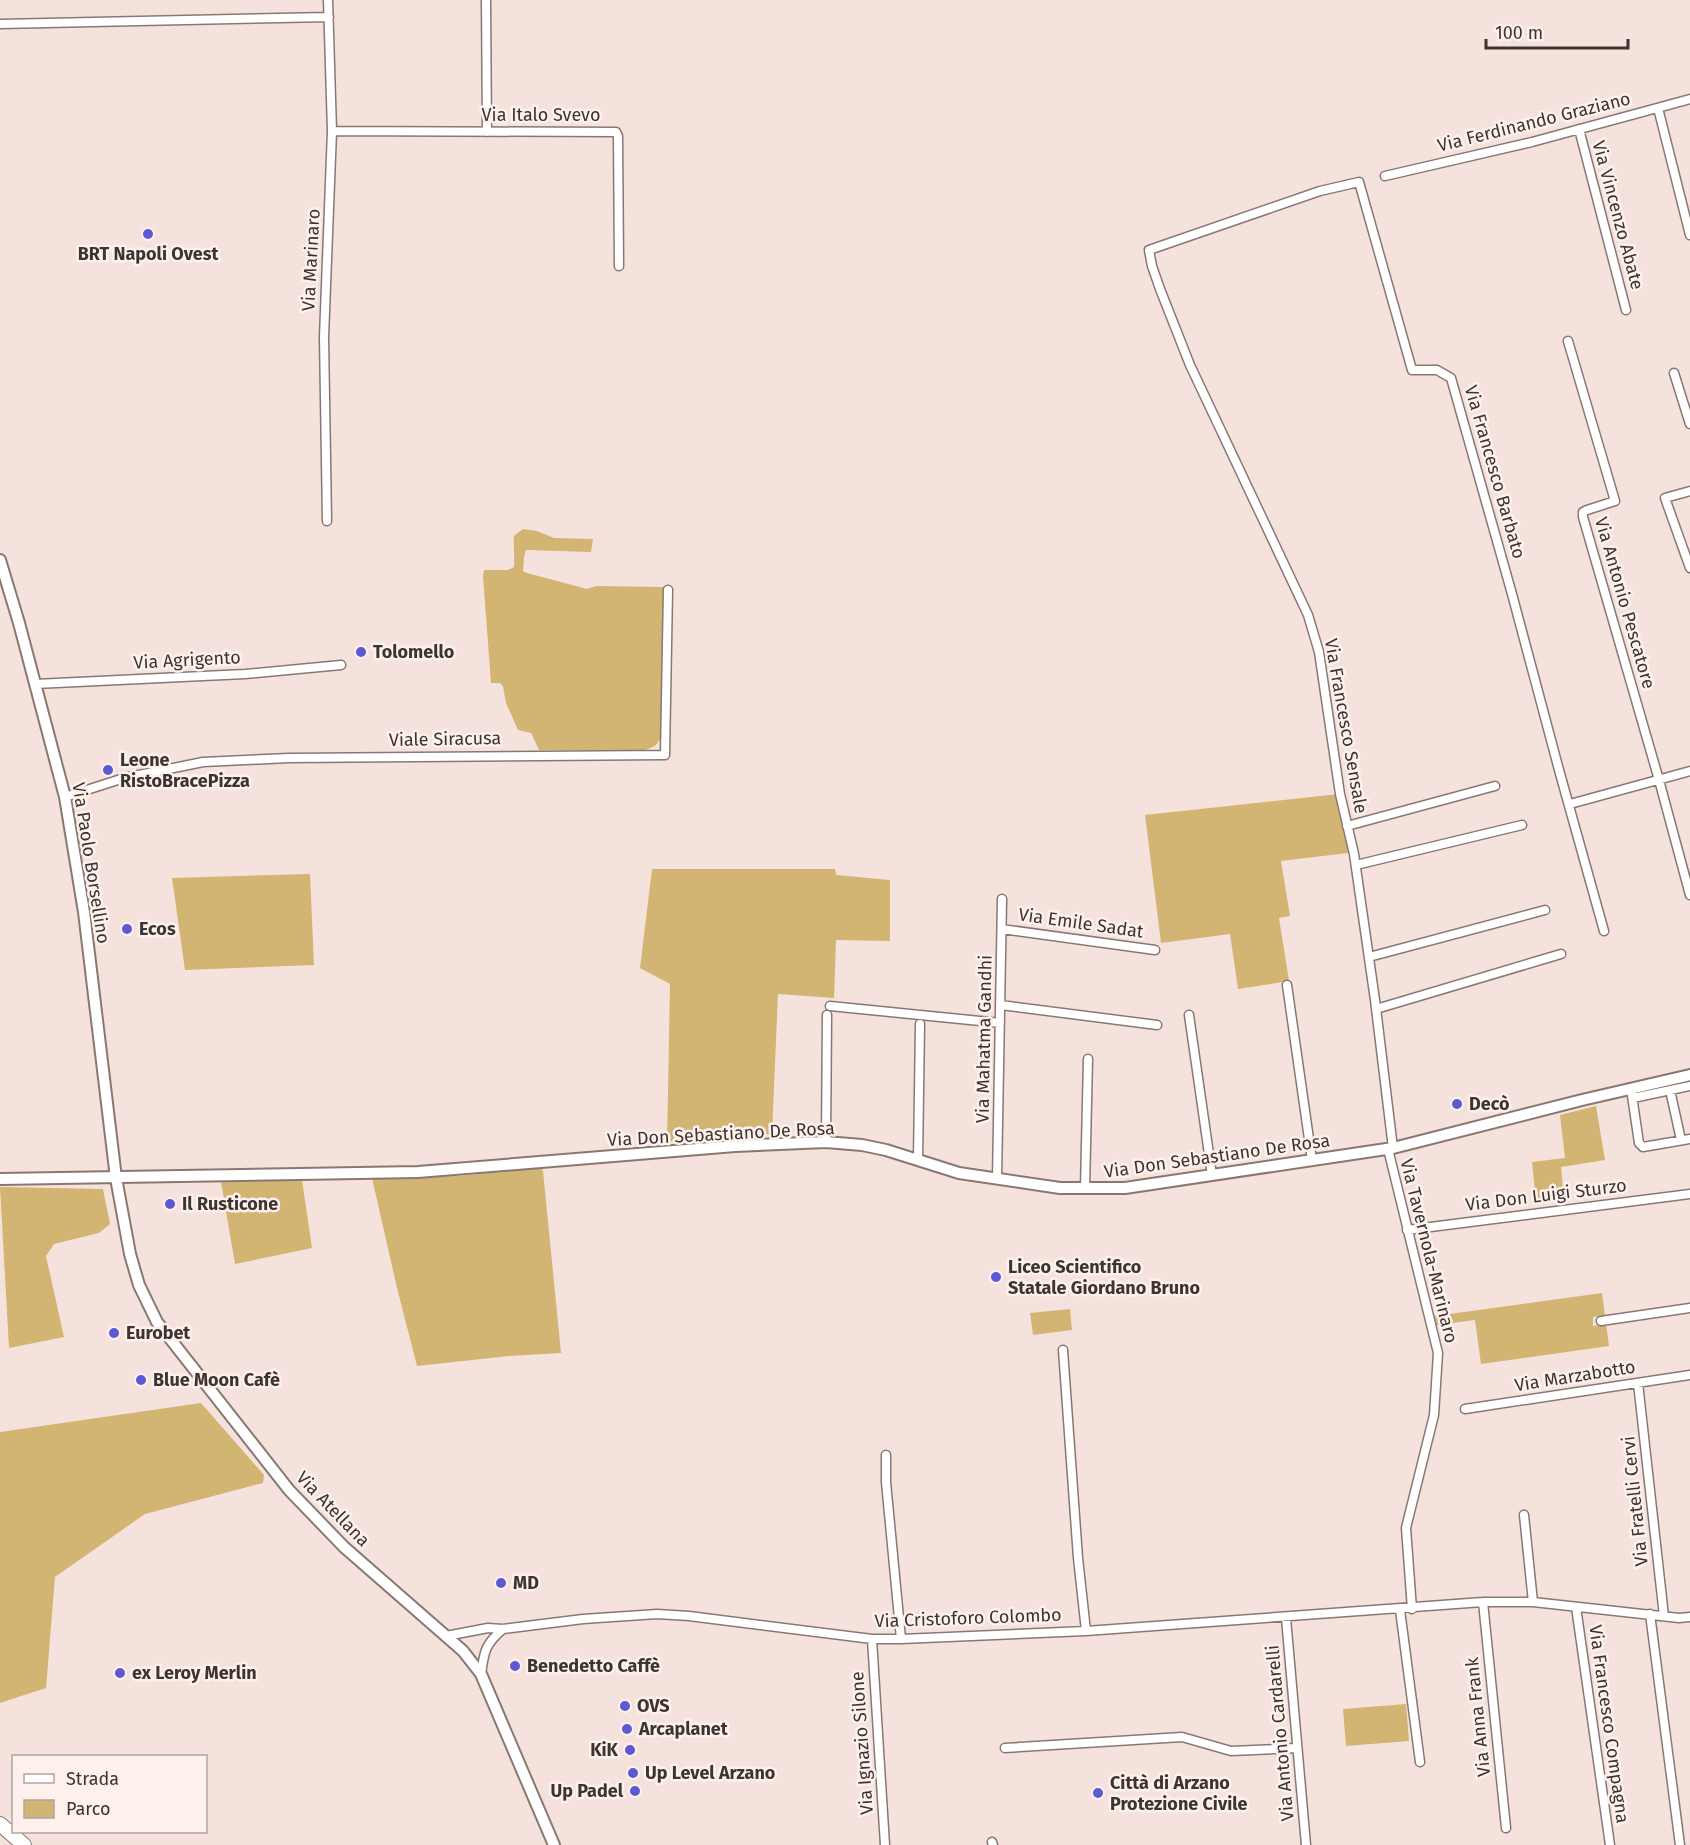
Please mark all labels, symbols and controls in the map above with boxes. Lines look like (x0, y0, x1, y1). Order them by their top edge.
scale bar (1486, 12, 1628, 50)
text: 100 m (1495, 22, 1543, 44)
street label: Via Ferdinando Graziano (1435, 87, 1633, 157)
street label: Via Italo Svevo (482, 104, 600, 126)
street label: Via Vincenzo Abate (1588, 138, 1648, 292)
street label: Via Marinaro (297, 208, 325, 312)
marker: BRT Napoli Ovest (141, 227, 155, 241)
place label: BRT Napoli Ovest (78, 243, 219, 265)
street label: Via Francesco Barbato (1460, 383, 1530, 561)
street label: Via Antonio Pescatore (1590, 515, 1660, 691)
street label: Via Francesco Sensale (1320, 637, 1372, 815)
place label: Tolomello (373, 641, 454, 663)
marker: Tolomello (354, 645, 368, 659)
street label: Via Agrigento (133, 646, 241, 674)
street label: Viale Siracusa (389, 727, 501, 751)
place label: Leone RistoBracePizza (120, 749, 250, 792)
marker: Leone RistoBracePizza (101, 763, 115, 777)
street label: Via Paolo Borsellino (67, 781, 115, 945)
street label: Via Emile Sadat (1017, 903, 1145, 943)
place label: Ecos (139, 918, 176, 940)
marker: Ecos (120, 922, 134, 936)
street label: Via Mahatma Gandhi (972, 955, 996, 1123)
place label: Decò (1469, 1093, 1509, 1115)
marker: Decò (1450, 1097, 1464, 1111)
street label: Via Don Sebastiano De Rosa (607, 1117, 835, 1151)
street label: Via Don Sebastiano De Rosa (1103, 1129, 1331, 1183)
street label: Via Tavernola-Marinaro (1395, 1156, 1463, 1346)
street label: Via Don Luigi Sturzo (1464, 1174, 1628, 1216)
place label: Il Rusticone (182, 1193, 278, 1215)
marker: Il Rusticone (163, 1197, 177, 1211)
place label: Liceo Scientifico Statale Giordano Bruno (1008, 1256, 1200, 1299)
marker: Liceo Scientifico Statale Giordano Bruno (989, 1270, 1003, 1284)
place label: Eurobet (126, 1322, 191, 1344)
marker: Eurobet (107, 1326, 121, 1340)
street label: Via Marzabotto (1513, 1356, 1637, 1396)
place label: Blue Moon Cafè (153, 1369, 280, 1391)
marker: Blue Moon Cafè (134, 1373, 148, 1387)
street label: Via Fratelli Cervi (1617, 1435, 1653, 1567)
street label: Via Atellana (292, 1467, 374, 1551)
place label: MD (513, 1572, 539, 1594)
marker: MD (494, 1576, 508, 1590)
street label: Via Cristoforo Colombo (874, 1604, 1062, 1632)
street label: Via Francesco Compagna (1584, 1623, 1634, 1825)
street label: Via Antonio Cardarelli (1261, 1644, 1299, 1822)
place label: Benedetto Caffè (527, 1655, 660, 1677)
street label: Via Anna Frank (1461, 1656, 1495, 1778)
marker: Benedetto Caffè (508, 1659, 522, 1673)
place label: ex Leroy Merlin (132, 1662, 257, 1684)
marker: ex Leroy Merlin (113, 1666, 127, 1680)
street label: Via Ignazio Silone (846, 1670, 878, 1816)
place label: OVS (637, 1695, 670, 1717)
marker: OVS (618, 1699, 632, 1713)
place label: Arcaplanet (638, 1718, 729, 1740)
marker: Arcaplanet (620, 1722, 634, 1736)
place label: KiK (590, 1739, 619, 1761)
marker: KiK (623, 1743, 637, 1757)
legend (12, 1755, 207, 1833)
place label: Up Level Arzano (645, 1762, 775, 1784)
marker: Up Level Arzano (626, 1766, 640, 1780)
text: Strada (66, 1768, 119, 1790)
place label: Città di Arzano Protezione Civile (1110, 1772, 1247, 1815)
place label: Up Padel (550, 1780, 624, 1802)
marker: Up Padel (628, 1784, 642, 1798)
marker: Città di Arzano Protezione Civile (1091, 1786, 1105, 1800)
text: Parco (66, 1798, 110, 1820)

